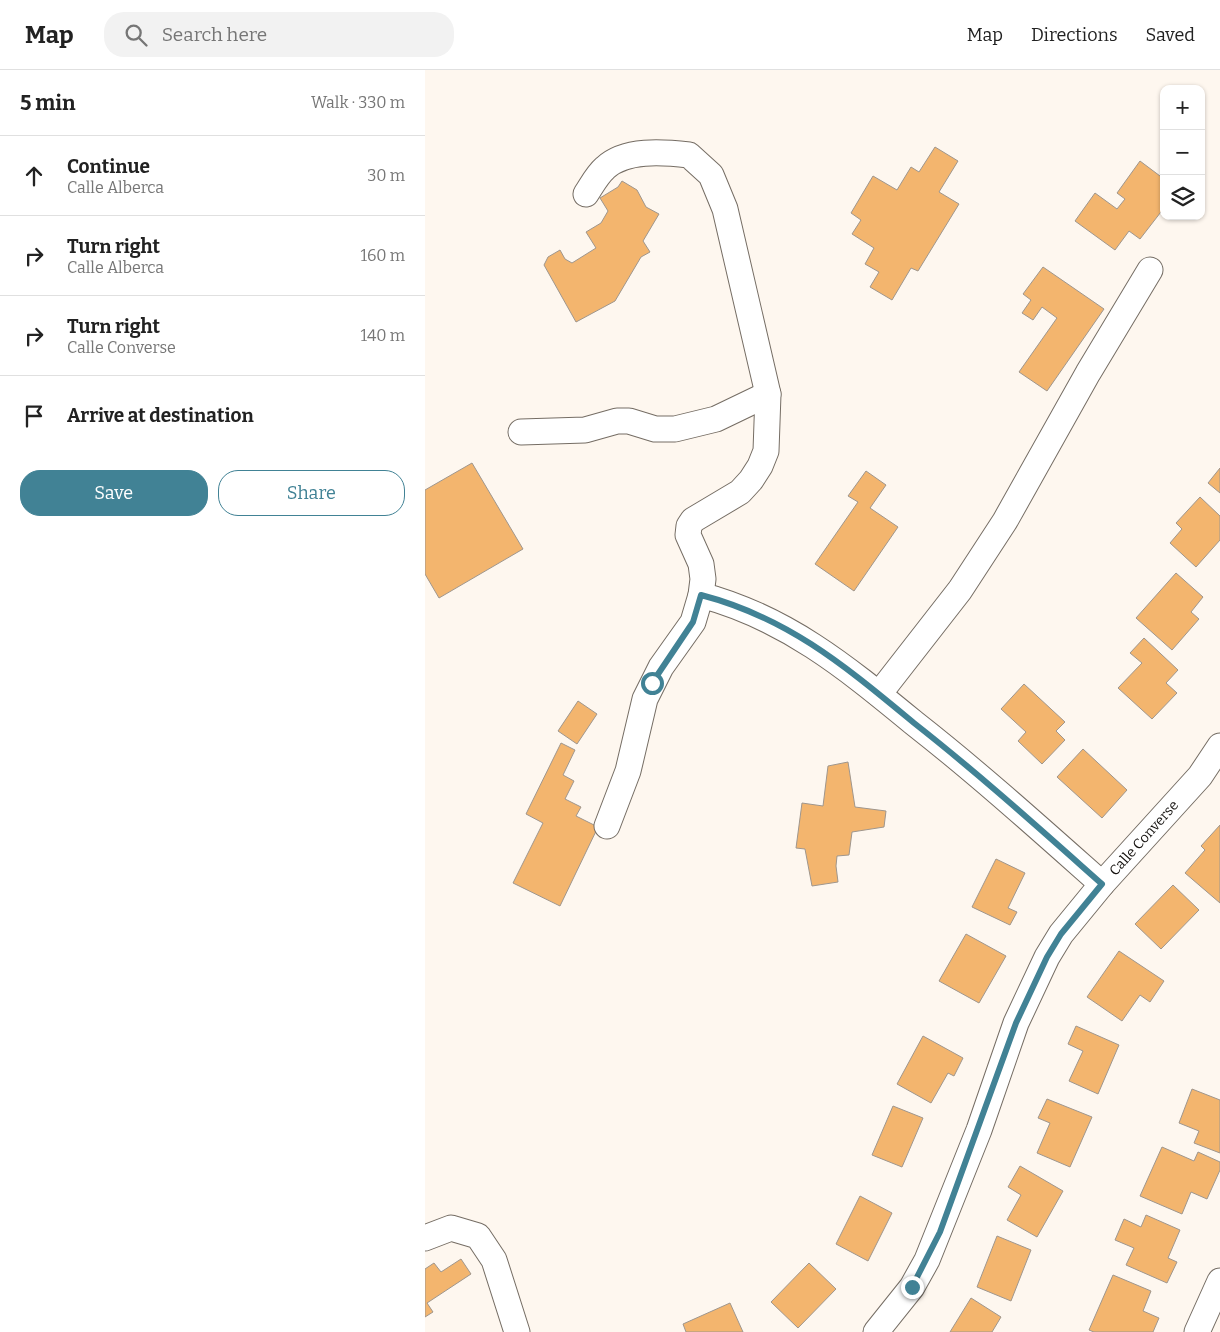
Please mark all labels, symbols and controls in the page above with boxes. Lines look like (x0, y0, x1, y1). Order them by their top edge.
search box (104, 12, 454, 57)
text: Map (25, 21, 74, 49)
icon: search (122, 21, 150, 49)
text: Search here (162, 23, 267, 46)
text: Map (967, 24, 1003, 46)
text: Directions (1031, 24, 1118, 46)
text: Saved (1146, 24, 1195, 46)
map controls (1160, 85, 1205, 220)
button: + (1160, 85, 1205, 130)
text: 5 min (20, 90, 76, 116)
text: Walk · 330 m (311, 93, 405, 112)
button: − (1160, 130, 1205, 175)
text: Continue (67, 155, 150, 178)
icon: ahead (20, 162, 48, 190)
text: 30 m (367, 166, 405, 185)
button: layers (1160, 175, 1205, 220)
text: Calle Alberca (67, 178, 164, 197)
text: Turn right (67, 235, 160, 258)
icon: right (20, 242, 48, 270)
text: 160 m (360, 246, 405, 265)
text: Calle Alberca (67, 258, 164, 277)
text: Turn right (67, 315, 160, 338)
icon: right (20, 322, 48, 350)
text: 140 m (360, 326, 405, 345)
text: Calle Converse (67, 338, 176, 357)
icon: arrive (20, 402, 48, 430)
text: Arrive at destination (67, 404, 254, 427)
button: Save (20, 470, 208, 516)
button: Share (218, 470, 405, 516)
route start (641, 672, 664, 695)
street label: Calle Converse (1106, 797, 1182, 879)
route end (901, 1276, 924, 1299)

